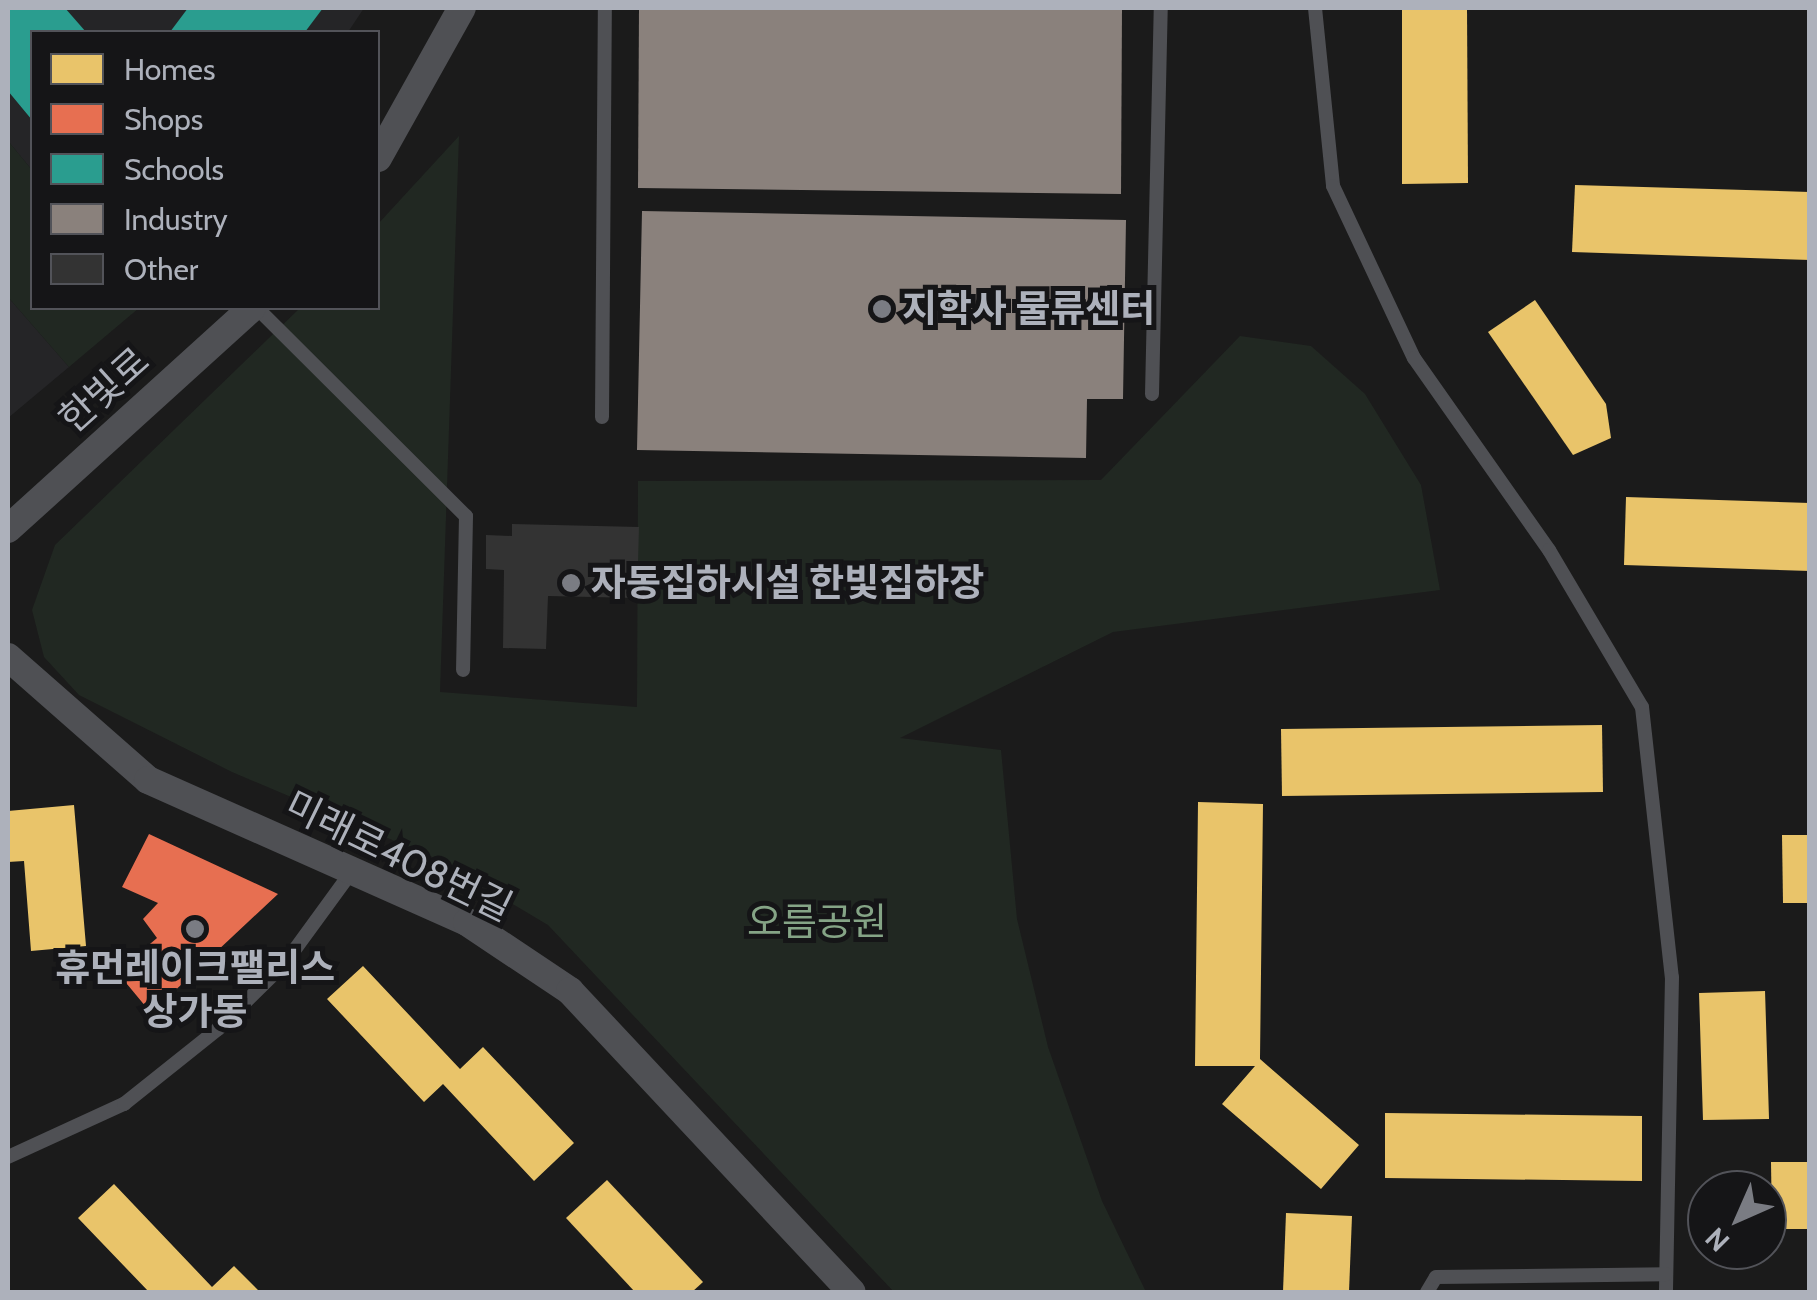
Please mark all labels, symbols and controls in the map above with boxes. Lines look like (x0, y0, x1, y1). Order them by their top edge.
legend (30, 30, 380, 310)
text: Homes (124, 51, 215, 88)
text: Shops (124, 101, 203, 138)
text: Schools (124, 151, 224, 188)
text: Industry (124, 201, 228, 238)
text: Other (124, 251, 198, 288)
place label: 지학사 물류센터 (902, 286, 1155, 332)
marker: 지학사 물류센터 (871, 298, 893, 320)
street label: 한빛로 (50, 338, 158, 442)
place label: 자동집하시설 한빛집하장 (591, 560, 984, 606)
marker: 자동집하시설 한빛집하장 (560, 572, 582, 594)
street label: 미래로408번길 (278, 782, 520, 930)
park label: 오름공원 (747, 899, 887, 945)
marker: 휴먼레이크팰리스 상가동 (184, 918, 206, 940)
place label: 휴먼레이크팰리스 상가동 (55, 945, 335, 1034)
north arrow (1687, 1170, 1787, 1270)
text: N (1698, 1221, 1736, 1259)

